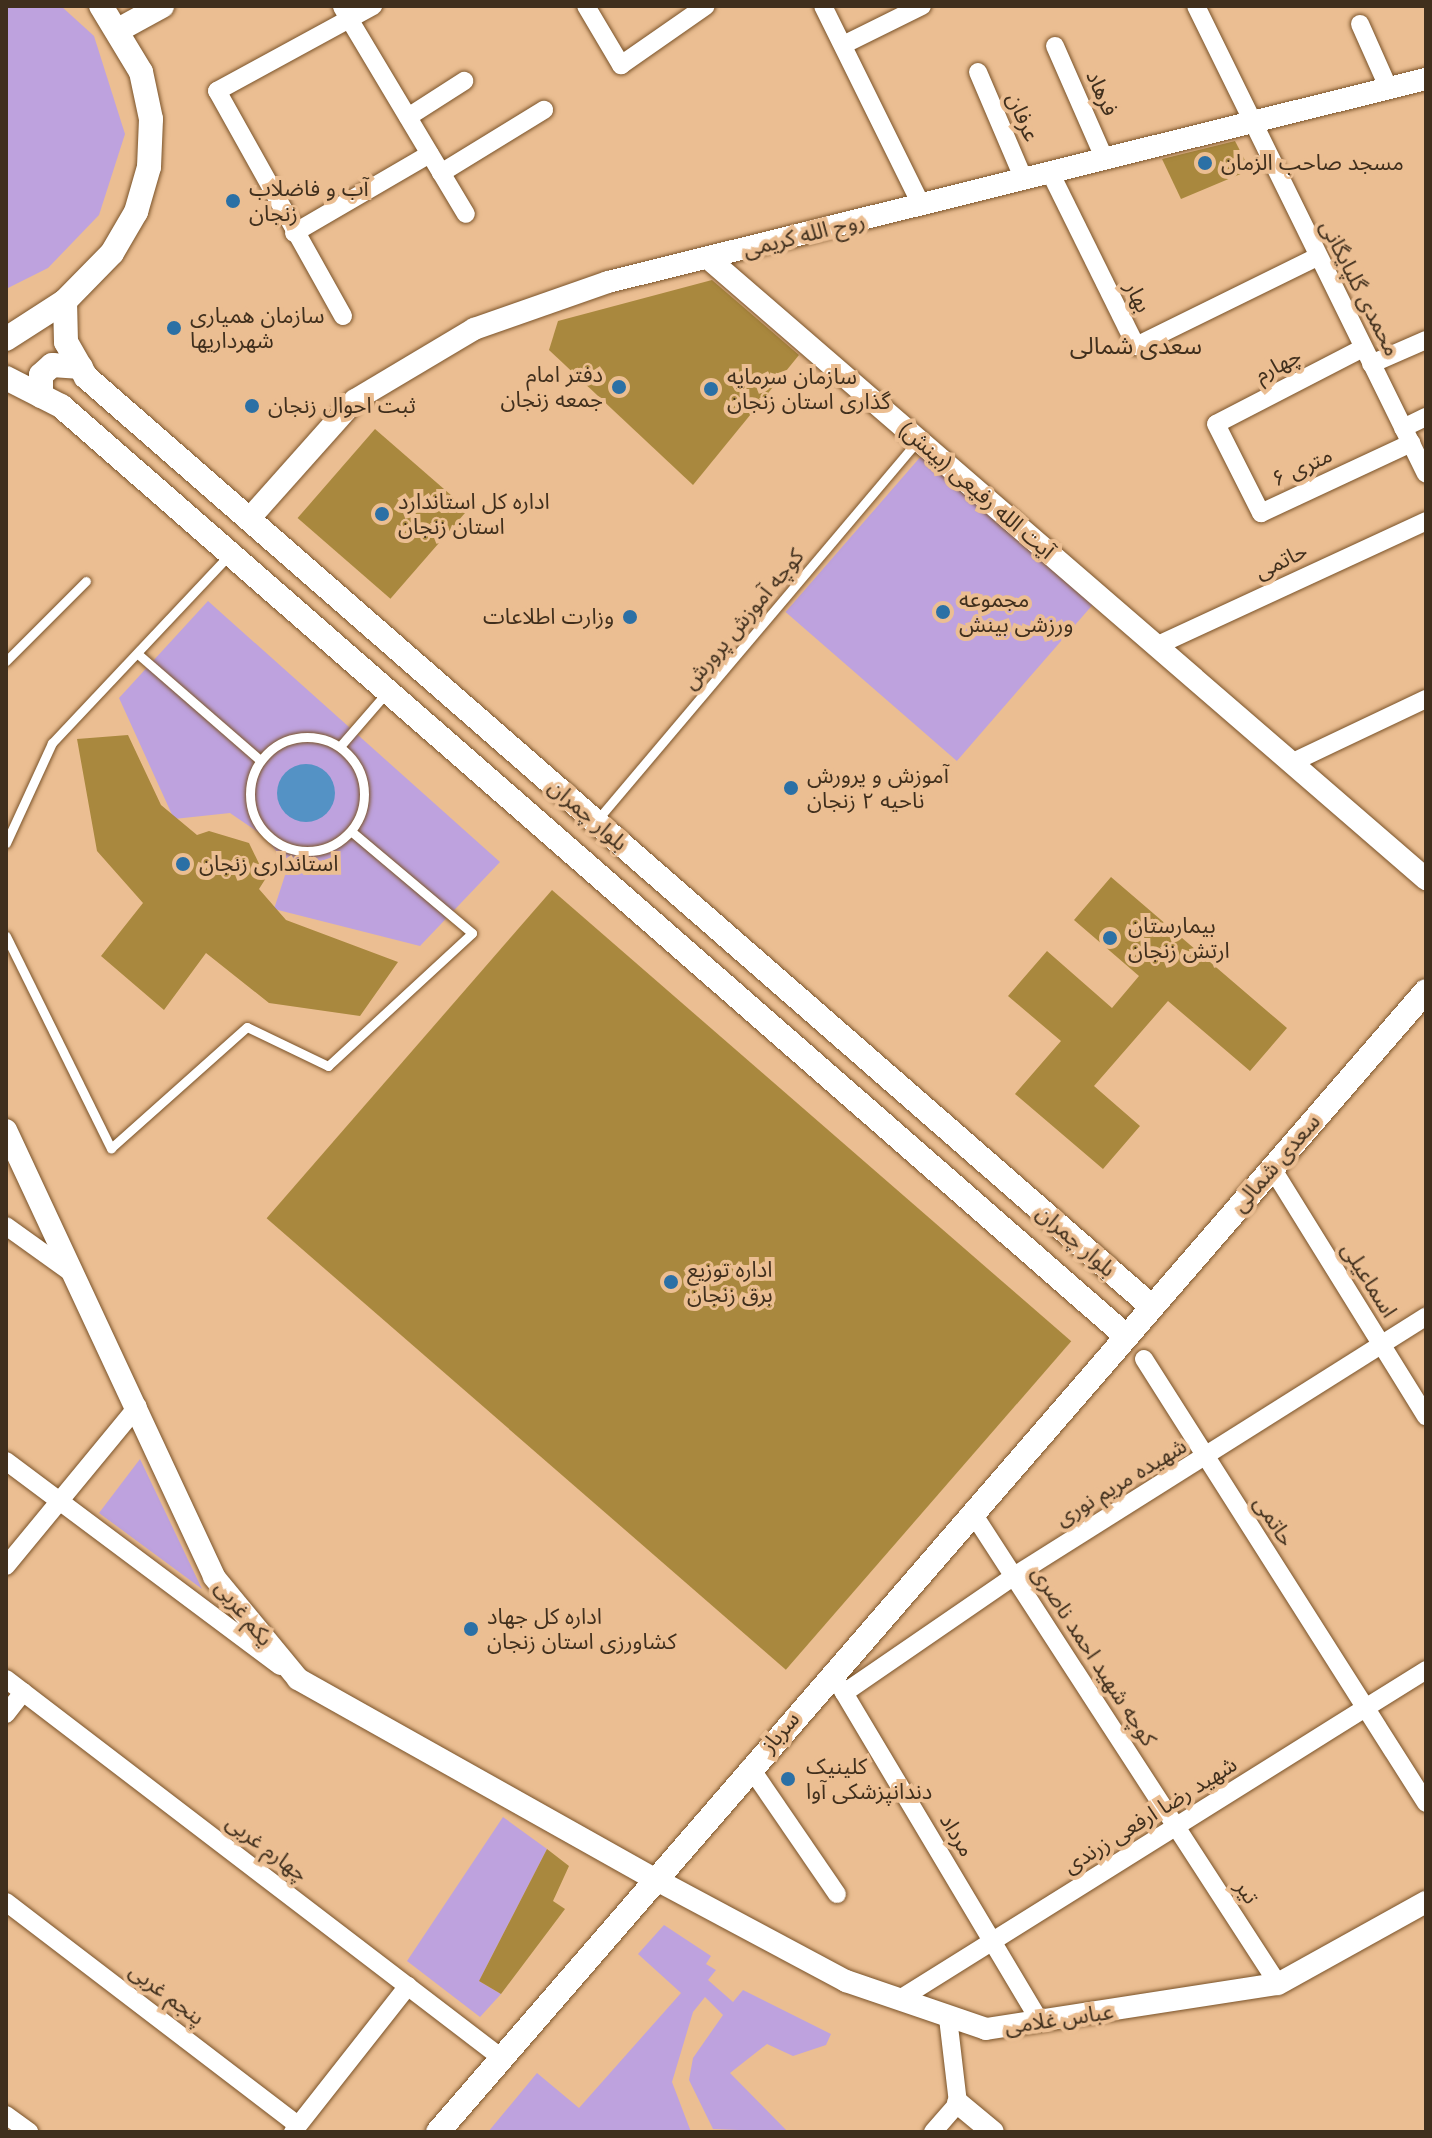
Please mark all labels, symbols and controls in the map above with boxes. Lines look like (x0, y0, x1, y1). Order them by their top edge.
street label: فرهاد (1080, 66, 1124, 120)
street label: عرفان (1001, 89, 1045, 145)
place label: مسجد صاحب الزمان (1221, 150, 1404, 176)
marker: مسجد صاحب الزمان (1196, 154, 1214, 172)
place label: آب و فاضلاب زنجان (249, 175, 369, 226)
marker: آب و فاضلاب زنجان (224, 192, 242, 210)
street label: روح الله کریمی (740, 207, 868, 263)
street label: محمدی گلپایگانی (1314, 216, 1406, 360)
street label: بهار (1119, 277, 1157, 317)
place label: سازمان همیاری شهرداریها (190, 302, 324, 354)
marker: سازمان همیاری شهرداریها (165, 319, 183, 337)
district label: سعدی شمالی (1070, 332, 1202, 360)
street label: چهارم (1250, 342, 1306, 388)
place label: دفتر امام جمعه زنجان (500, 361, 603, 412)
place label: سازمان سرمایه گذاری استان زنجان (727, 363, 891, 414)
marker: دفتر امام جمعه زنجان (610, 378, 628, 396)
marker: سازمان سرمایه گذاری استان زنجان (702, 380, 720, 398)
place label: ثبت احوال زنجان (268, 393, 416, 419)
marker: ثبت احوال زنجان (243, 397, 261, 415)
street label: آیت الله رفیعی (بینش) (894, 416, 1060, 564)
street label: ۶ متری (1268, 442, 1336, 492)
place label: اداره کل استاندارد استان زنجان (398, 488, 550, 540)
marker: اداره کل استاندارد استان زنجان (373, 505, 391, 523)
street label: حاتمی (1251, 537, 1311, 585)
street label: کوچه آموزش پرورش (677, 543, 809, 695)
place label: مجموعه ورزشی بینش (959, 586, 1073, 638)
marker: مجموعه ورزشی بینش (934, 603, 952, 621)
place label: وزارت اطلاعات (483, 604, 614, 630)
marker: وزارت اطلاعات (621, 608, 639, 626)
place label: آموزش و پرورش ناحیه ۲ زنجان (807, 762, 949, 814)
street label: بلوار چمران (543, 773, 633, 857)
marker: آموزش و پرورش ناحیه ۲ زنجان (782, 779, 800, 797)
place label: استانداری زنجان (199, 851, 338, 877)
marker: استانداری زنجان (174, 855, 192, 873)
place label: بیمارستان ارتش زنجان (1128, 912, 1230, 964)
marker: بیمارستان ارتش زنجان (1099, 927, 1121, 949)
street label: سعدی شمالی (1226, 1109, 1326, 1217)
street label: بلوار چمران (1031, 1199, 1121, 1283)
street label: اسماعیلی (1336, 1238, 1402, 1322)
place label: اداره توزیع برق زنجان (687, 1256, 773, 1308)
marker: اداره توزیع برق زنجان (662, 1273, 680, 1291)
street label: شهیده مریم نوری (1051, 1432, 1191, 1532)
street label: حاتمی (1248, 1491, 1300, 1551)
street label: کوچه شهید احمد ناصری (1026, 1561, 1162, 1751)
street label: یکم غربی (209, 1575, 279, 1651)
place label: اداره کل جهاد کشاورزی استان زنجان (487, 1603, 677, 1654)
marker: اداره کل جهاد کشاورزی استان زنجان (462, 1620, 480, 1638)
street label: سرباز (755, 1706, 805, 1758)
street label: شهید رضا ارفعی زرندی (1058, 1751, 1242, 1879)
place label: کلینیک دندانپزشکی آوا (806, 1753, 932, 1804)
marker: کلینیک دندانپزشکی آوا (777, 1768, 799, 1790)
street label: چهارم غربی (221, 1809, 313, 1887)
street label: مرداد (934, 1809, 980, 1861)
street label: تیر (1230, 1875, 1264, 1909)
street label: پنجم غربی (124, 1957, 210, 2031)
street label: عباس غلامی (1003, 1998, 1115, 2040)

